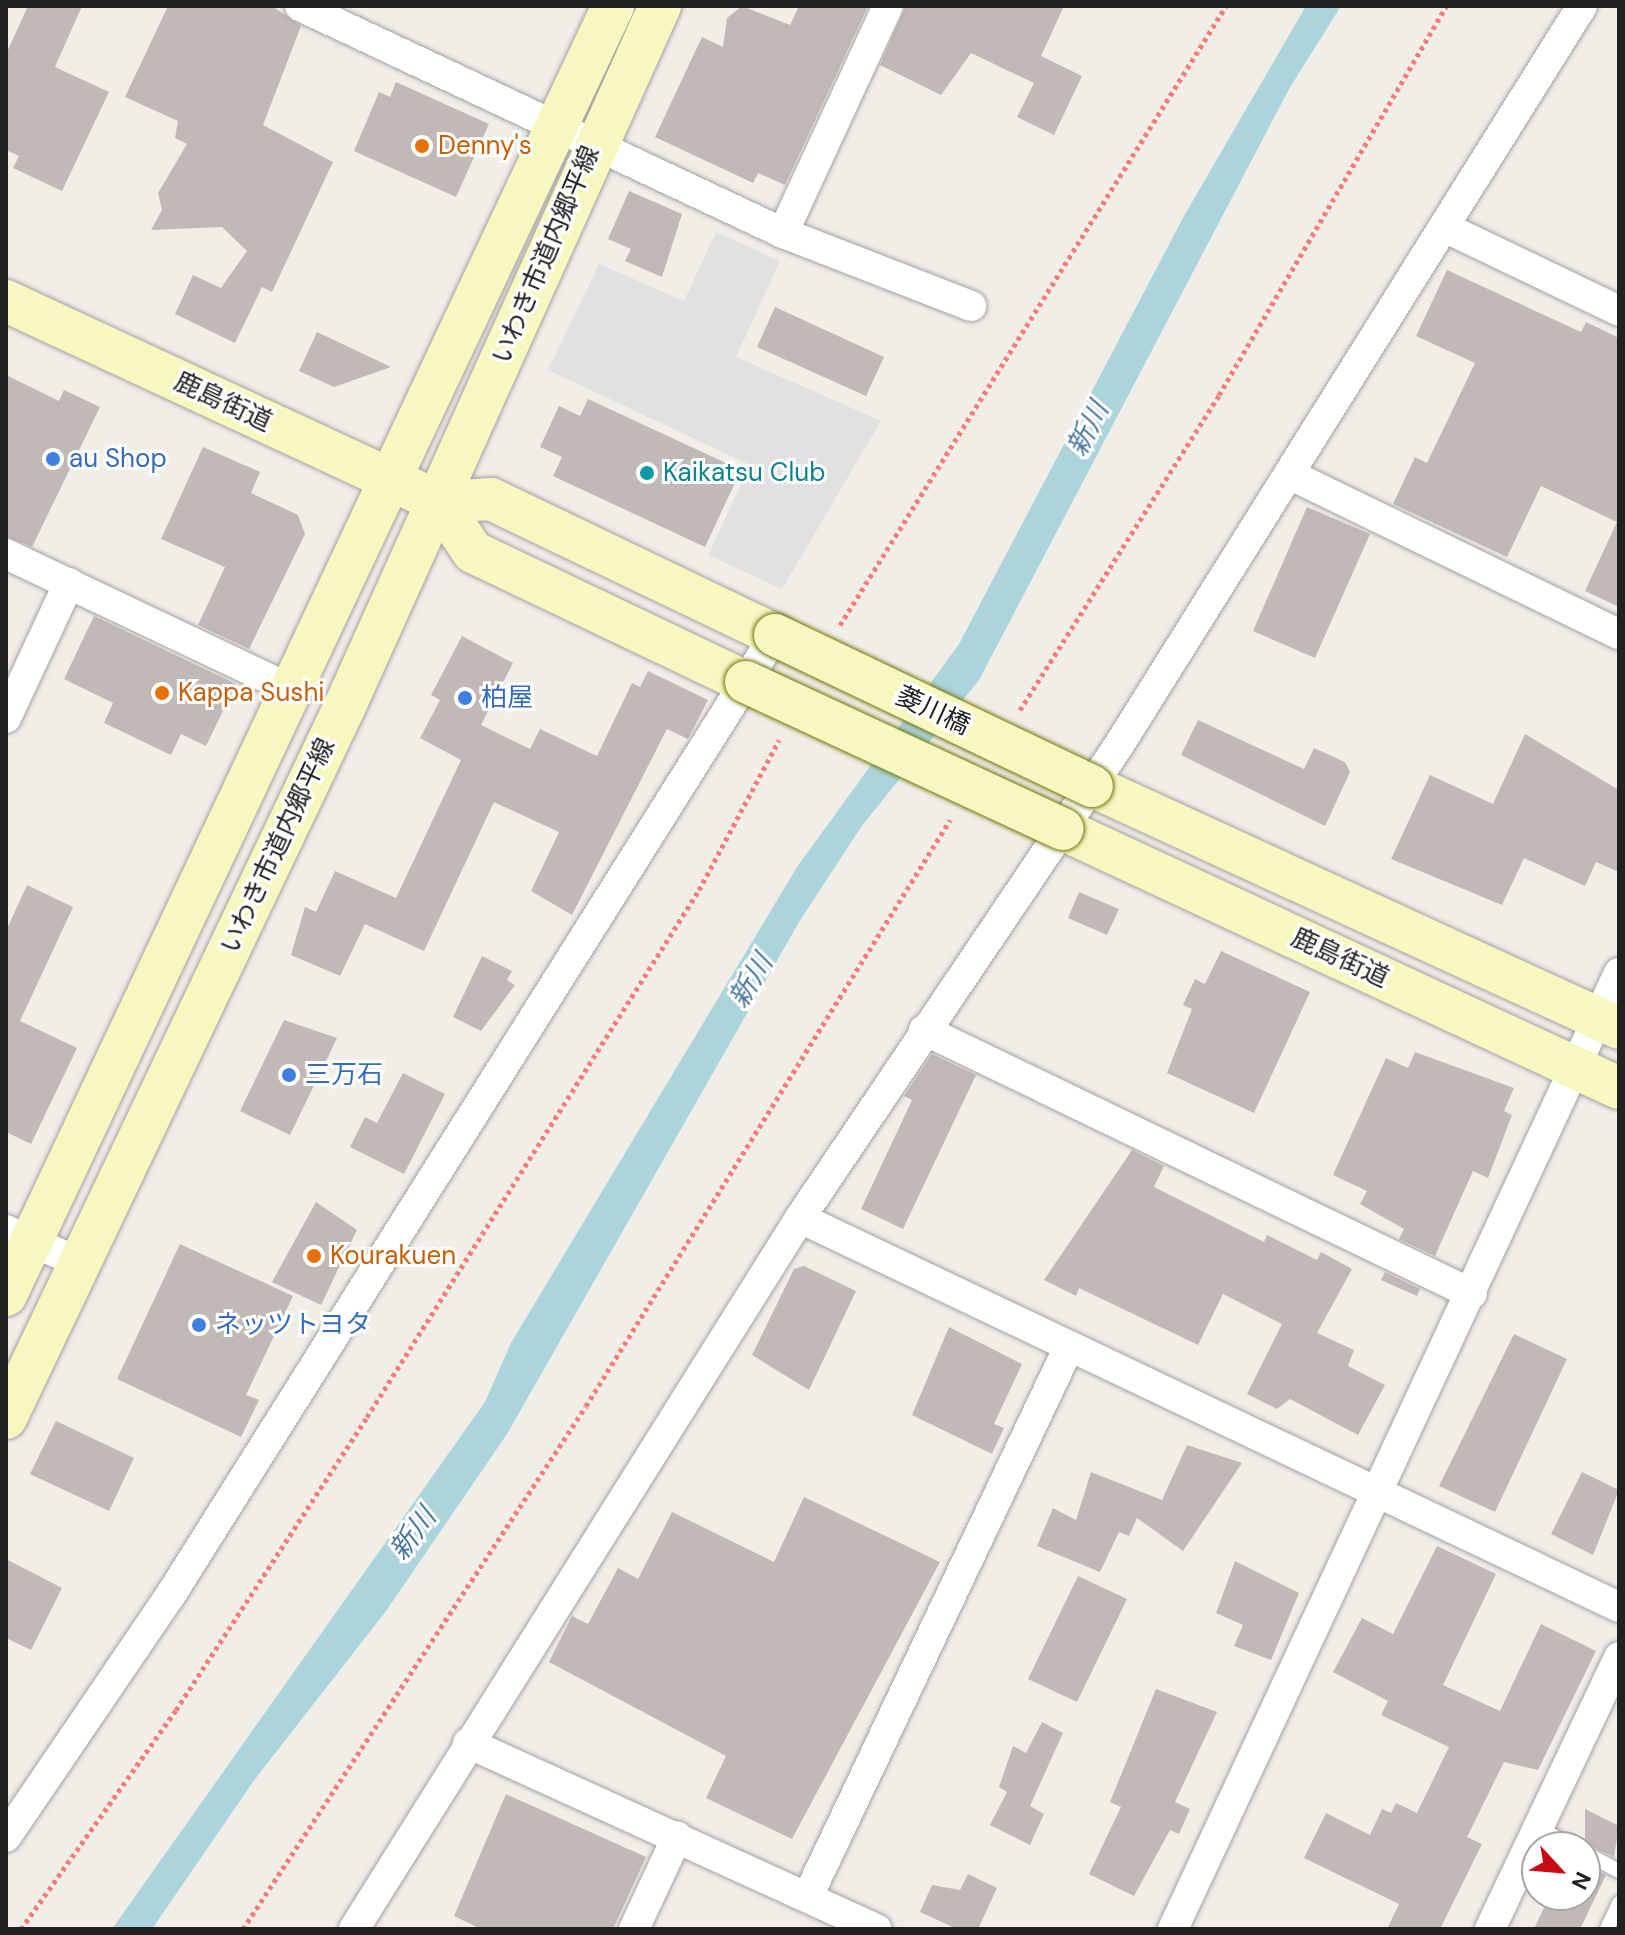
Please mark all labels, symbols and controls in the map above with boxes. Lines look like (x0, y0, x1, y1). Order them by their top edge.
place label: Denny's (438, 130, 532, 162)
marker: Denny's (413, 137, 431, 155)
street label: いわき市道内郷平線 (486, 141, 606, 369)
street label: 鹿島街道 (169, 366, 277, 438)
water label: 新川 (1060, 396, 1116, 462)
place label: au Shop (69, 443, 167, 475)
marker: au Shop (44, 450, 62, 468)
place label: Kaikatsu Club (663, 457, 825, 489)
marker: Kaikatsu Club (638, 464, 656, 482)
place label: Kappa Sushi (178, 677, 325, 709)
street label: 菱川橋 (891, 680, 975, 742)
place label: 柏屋 (481, 682, 533, 714)
marker: Kappa Sushi (153, 684, 171, 702)
marker: 柏屋 (456, 689, 474, 707)
street label: いわき市道内郷平線 (214, 733, 342, 959)
street label: 鹿島街道 (1286, 922, 1394, 994)
water label: 新川 (722, 948, 780, 1014)
place label: 三万石 (305, 1059, 383, 1091)
marker: 三万石 (280, 1066, 298, 1084)
place label: Kourakuen (330, 1240, 456, 1272)
marker: Kourakuen (305, 1247, 323, 1265)
place label: ネッツトヨタ (215, 1309, 371, 1341)
marker: ネッツトヨタ (190, 1316, 208, 1334)
water label: 新川 (383, 1502, 443, 1566)
north arrow (1521, 1831, 1601, 1911)
text: N (1565, 1867, 1598, 1894)

